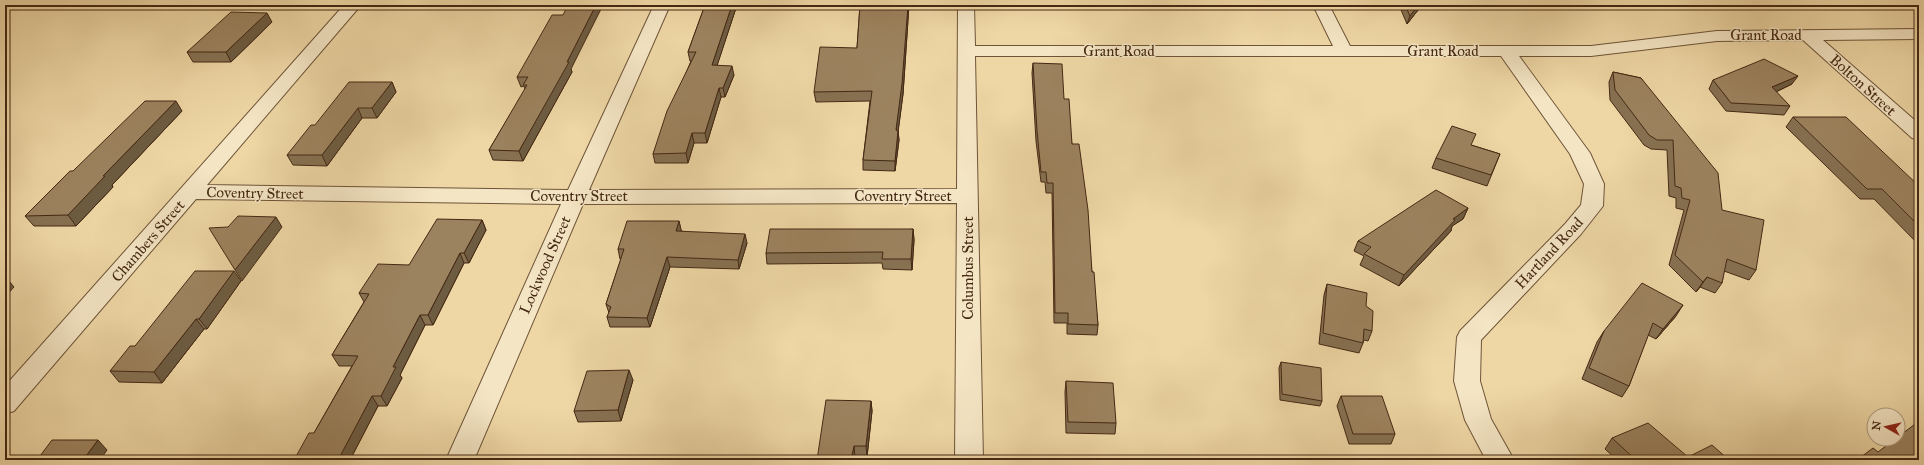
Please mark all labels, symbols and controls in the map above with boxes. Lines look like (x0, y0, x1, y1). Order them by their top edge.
street label: Grant Road (1730, 26, 1802, 44)
street label: Grant Road (1083, 42, 1155, 60)
street label: Grant Road (1407, 42, 1479, 60)
street label: Bolton Street (1826, 51, 1900, 120)
street label: Coventry Street (206, 183, 305, 203)
street label: Coventry Street (530, 187, 628, 205)
street label: Coventry Street (854, 187, 952, 205)
street label: Chambers Street (108, 196, 189, 286)
street label: Lockwood Street (515, 213, 575, 317)
street label: Hartland Road (1511, 213, 1587, 293)
street label: Columbus Street (959, 216, 977, 320)
north arrow (1866, 407, 1906, 447)
text: N (1870, 419, 1884, 431)

